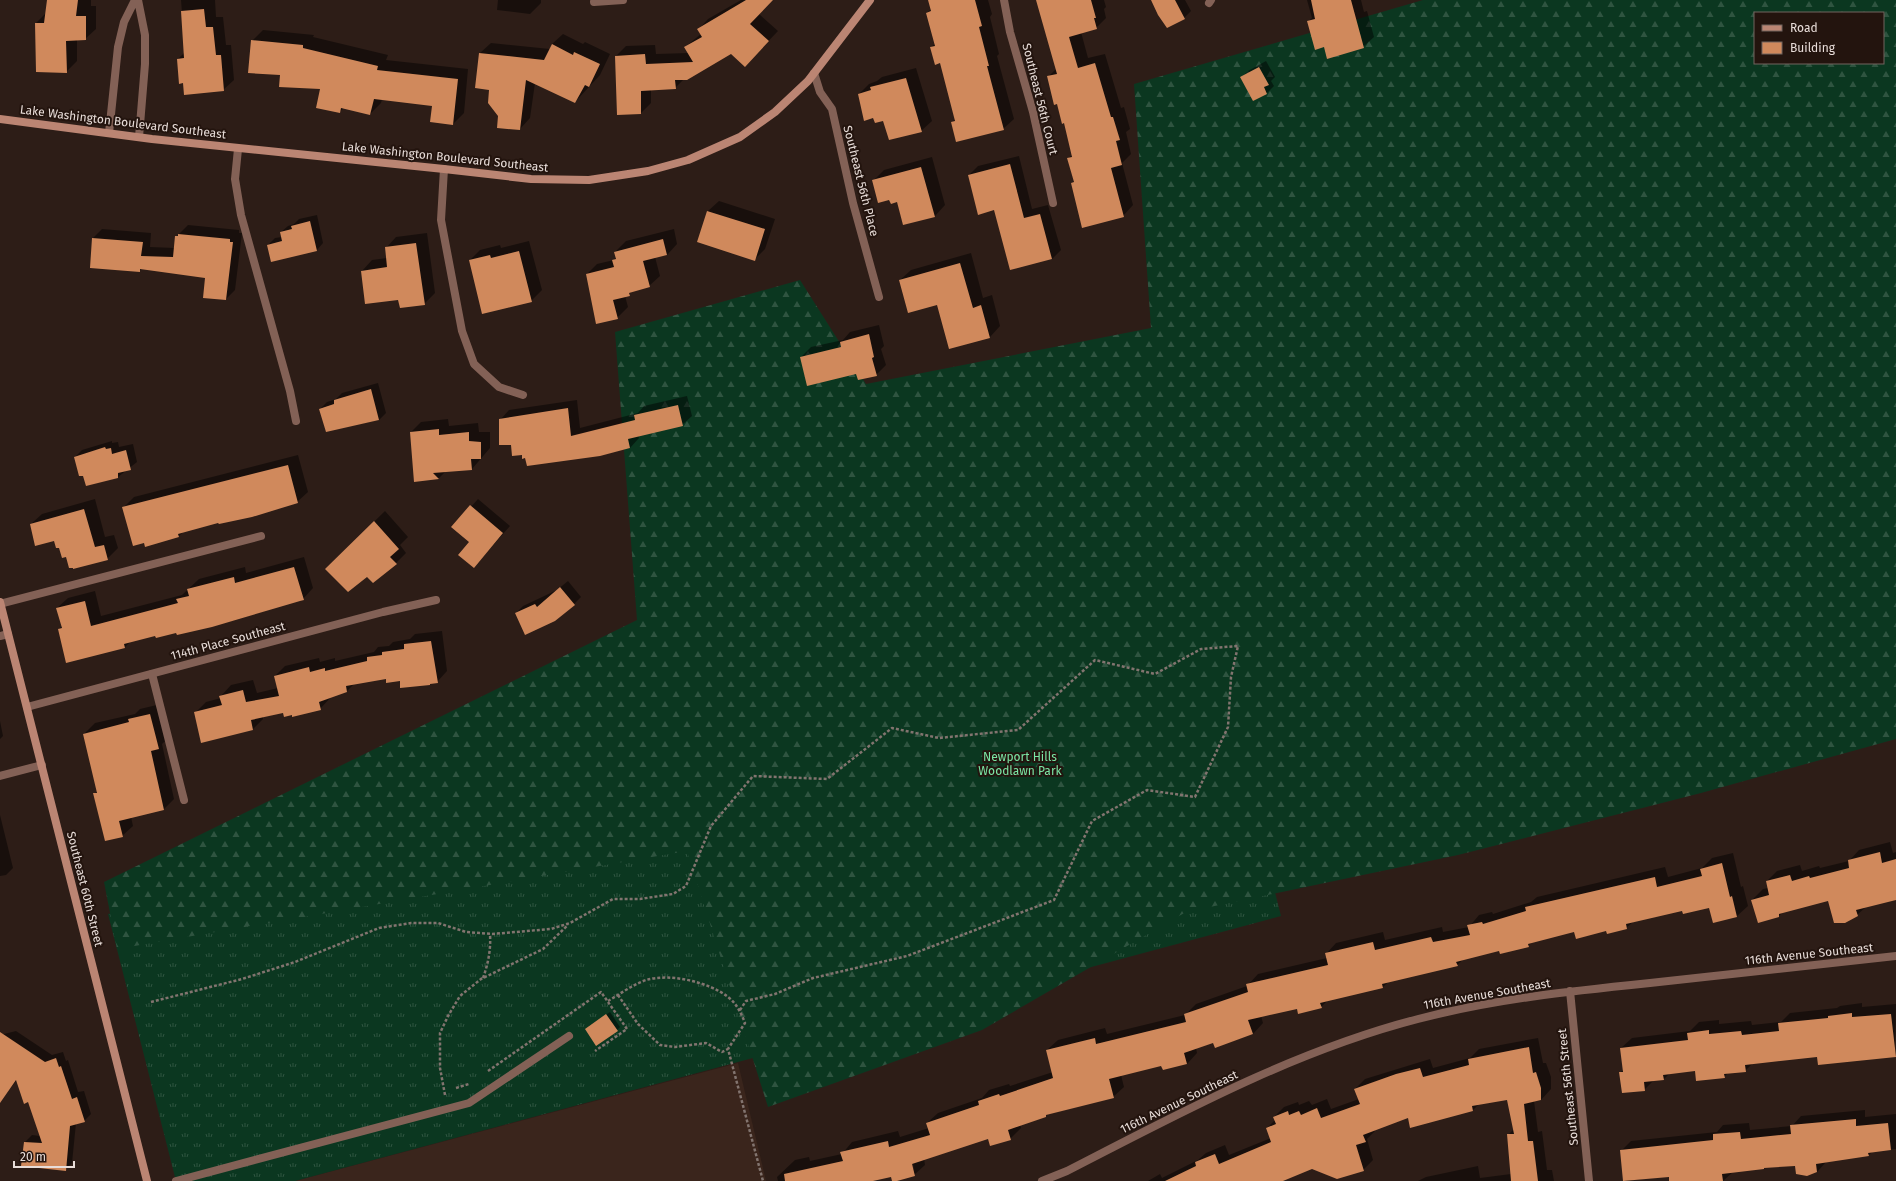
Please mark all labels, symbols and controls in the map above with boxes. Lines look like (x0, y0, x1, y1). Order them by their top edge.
legend (1754, 12, 1884, 64)
text: Road (1790, 21, 1818, 35)
text: Building (1790, 41, 1836, 55)
street label: Southeast 56th Court (1019, 42, 1061, 157)
street label: Lake Washington Boulevard Southeast (19, 102, 228, 142)
street label: Southeast 56th Place (840, 124, 882, 238)
street label: Lake Washington Boulevard Southeast (341, 139, 550, 175)
street label: 114th Place Southeast (169, 619, 287, 663)
park label: Newport Hills Woodlawn Park (978, 750, 1063, 778)
street label: Southeast 60th Street (64, 830, 106, 949)
street label: 116th Avenue Southeast (1744, 940, 1874, 968)
street label: 116th Avenue Southeast (1422, 976, 1552, 1012)
street label: Southeast 56th Street (1555, 1027, 1581, 1146)
street label: 116th Avenue Southeast (1118, 1067, 1241, 1137)
scale bar (14, 1143, 74, 1169)
text: 20 m (20, 1150, 46, 1164)

